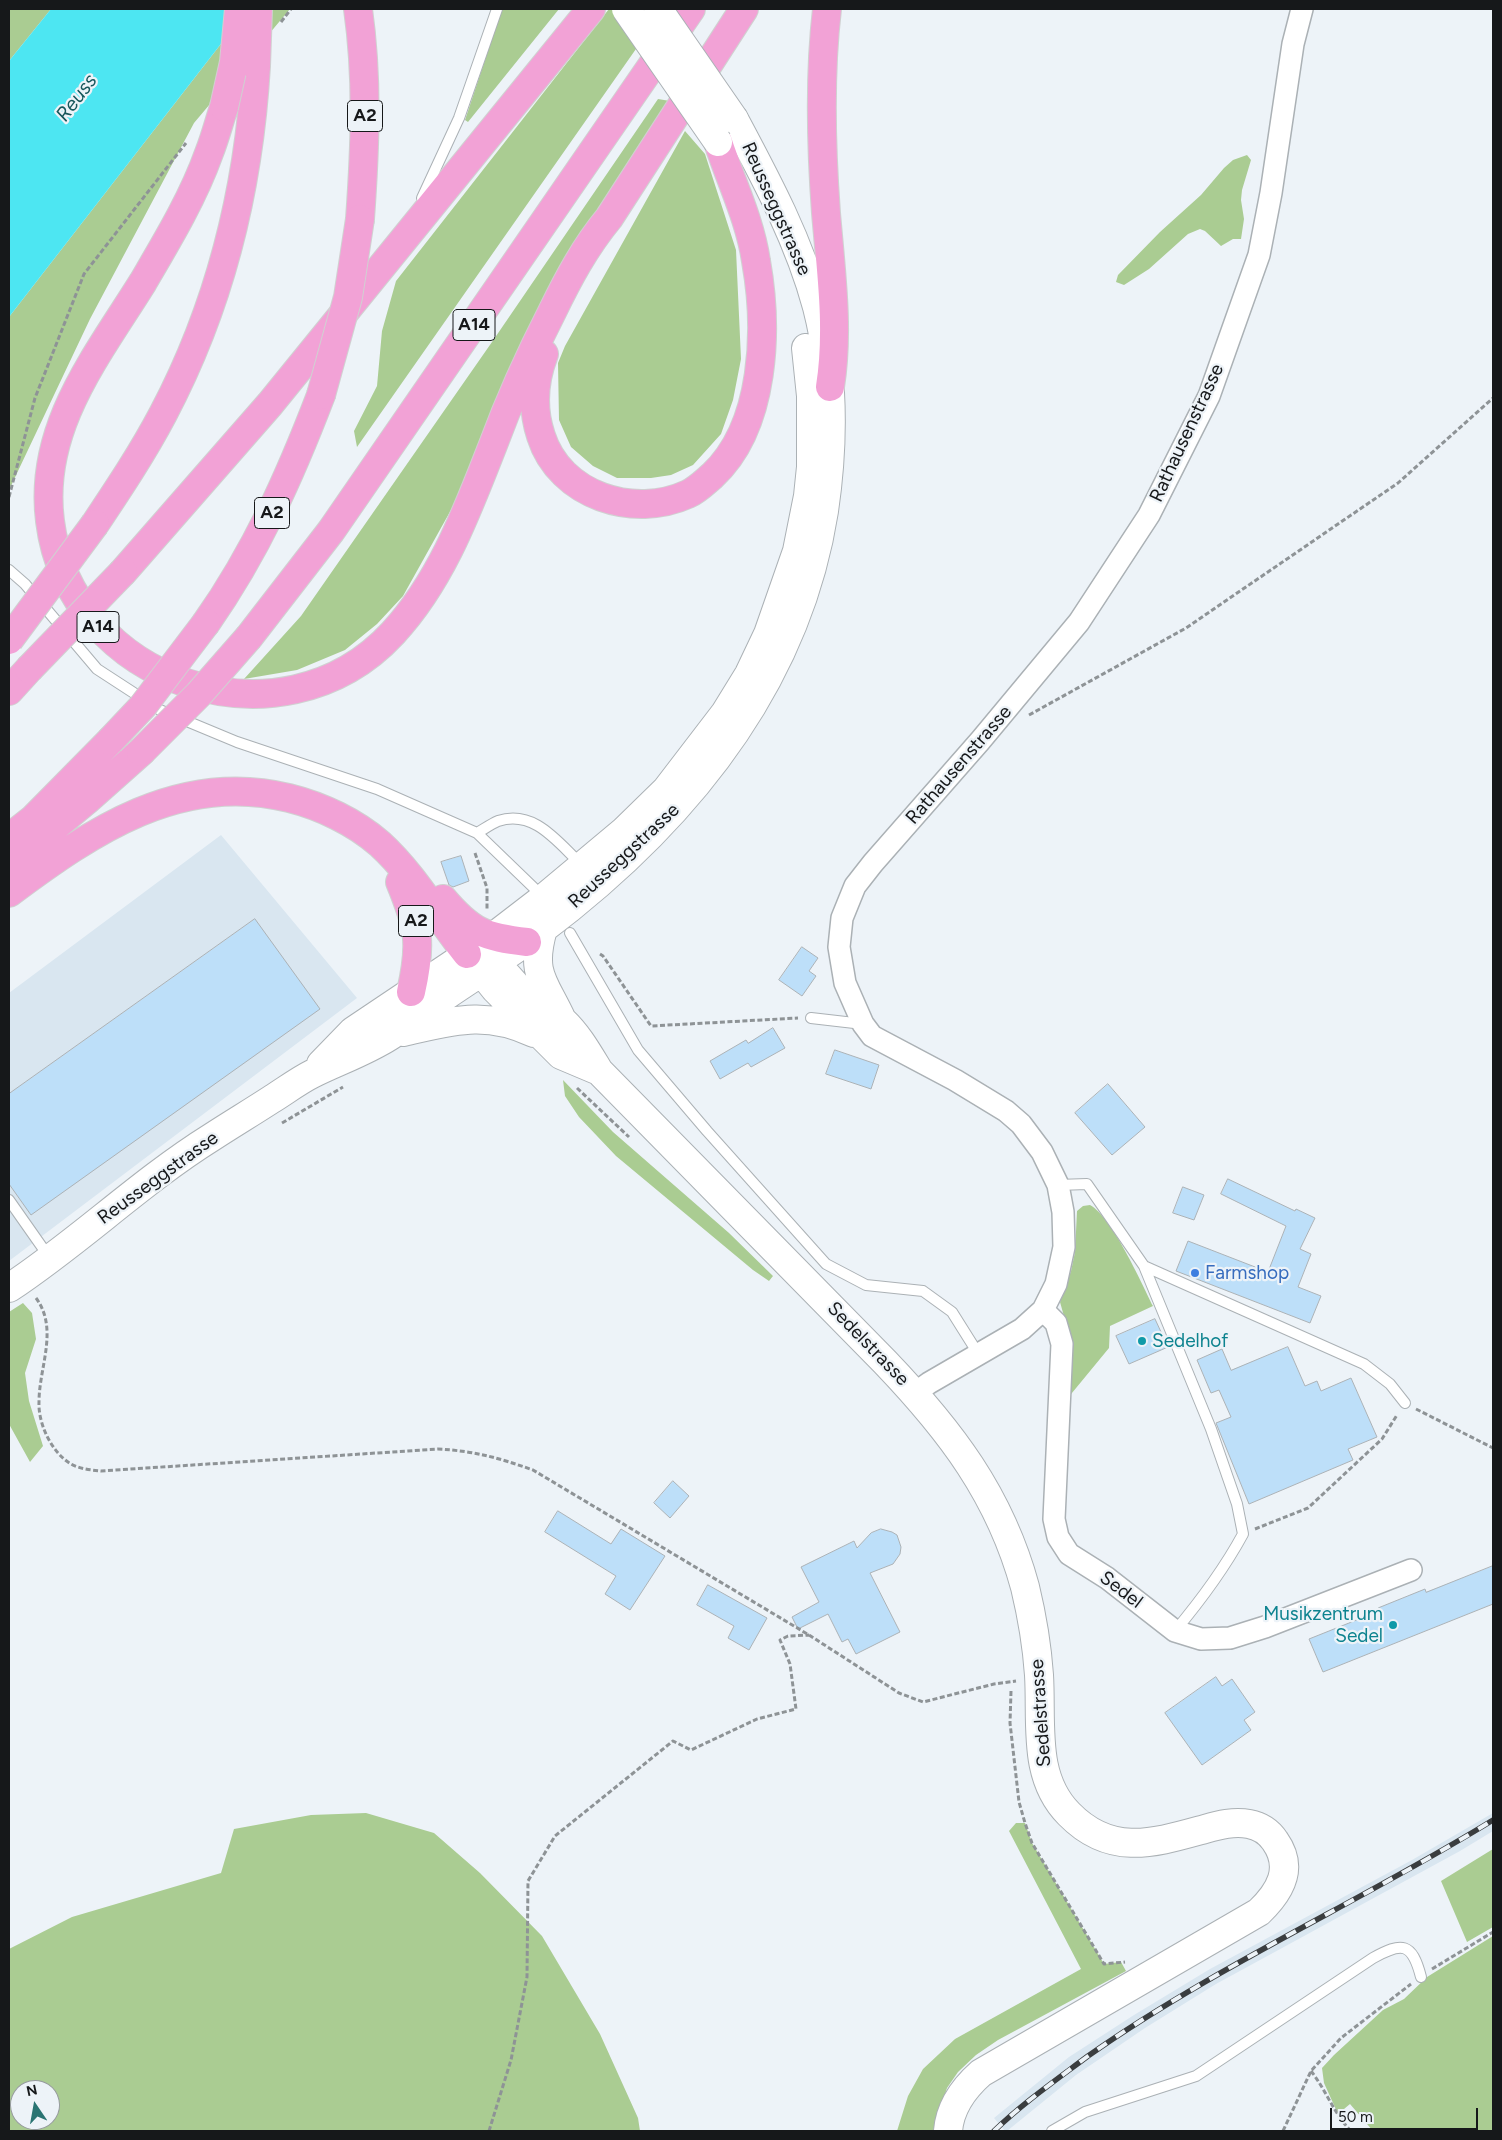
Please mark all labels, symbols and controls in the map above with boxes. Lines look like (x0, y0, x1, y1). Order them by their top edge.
water label: Reuss (51, 69, 103, 127)
road number: A2 (348, 100, 382, 132)
street label: Reusseggstrasse (736, 139, 816, 279)
road number: A14 (453, 310, 495, 340)
street label: Rathausenstrasse (1145, 360, 1229, 506)
road number: A2 (254, 498, 290, 528)
road number: A14 (77, 612, 119, 642)
street label: Rathausenstrasse (901, 701, 1017, 829)
street label: Reusseggstrasse (564, 799, 684, 913)
road number: A2 (398, 906, 434, 936)
street label: Reusseggstrasse (93, 1127, 223, 1229)
place label: Farmshop (1205, 1262, 1289, 1284)
marker: Farmshop (1189, 1267, 1201, 1279)
street label: Sedelstrasse (822, 1297, 914, 1391)
place label: Sedelhof (1152, 1330, 1228, 1352)
marker: Sedelhof (1136, 1335, 1148, 1347)
street label: Sedel (1095, 1567, 1147, 1613)
place label: Musikzentrum Sedel (1263, 1603, 1383, 1647)
marker: Musikzentrum Sedel (1387, 1619, 1399, 1631)
street label: Sedelstrasse (1026, 1658, 1056, 1768)
north arrow (10, 2080, 60, 2130)
text: N (25, 2081, 39, 2100)
scale bar (1332, 2098, 1480, 2130)
text: 50 m (1338, 2108, 1373, 2126)

